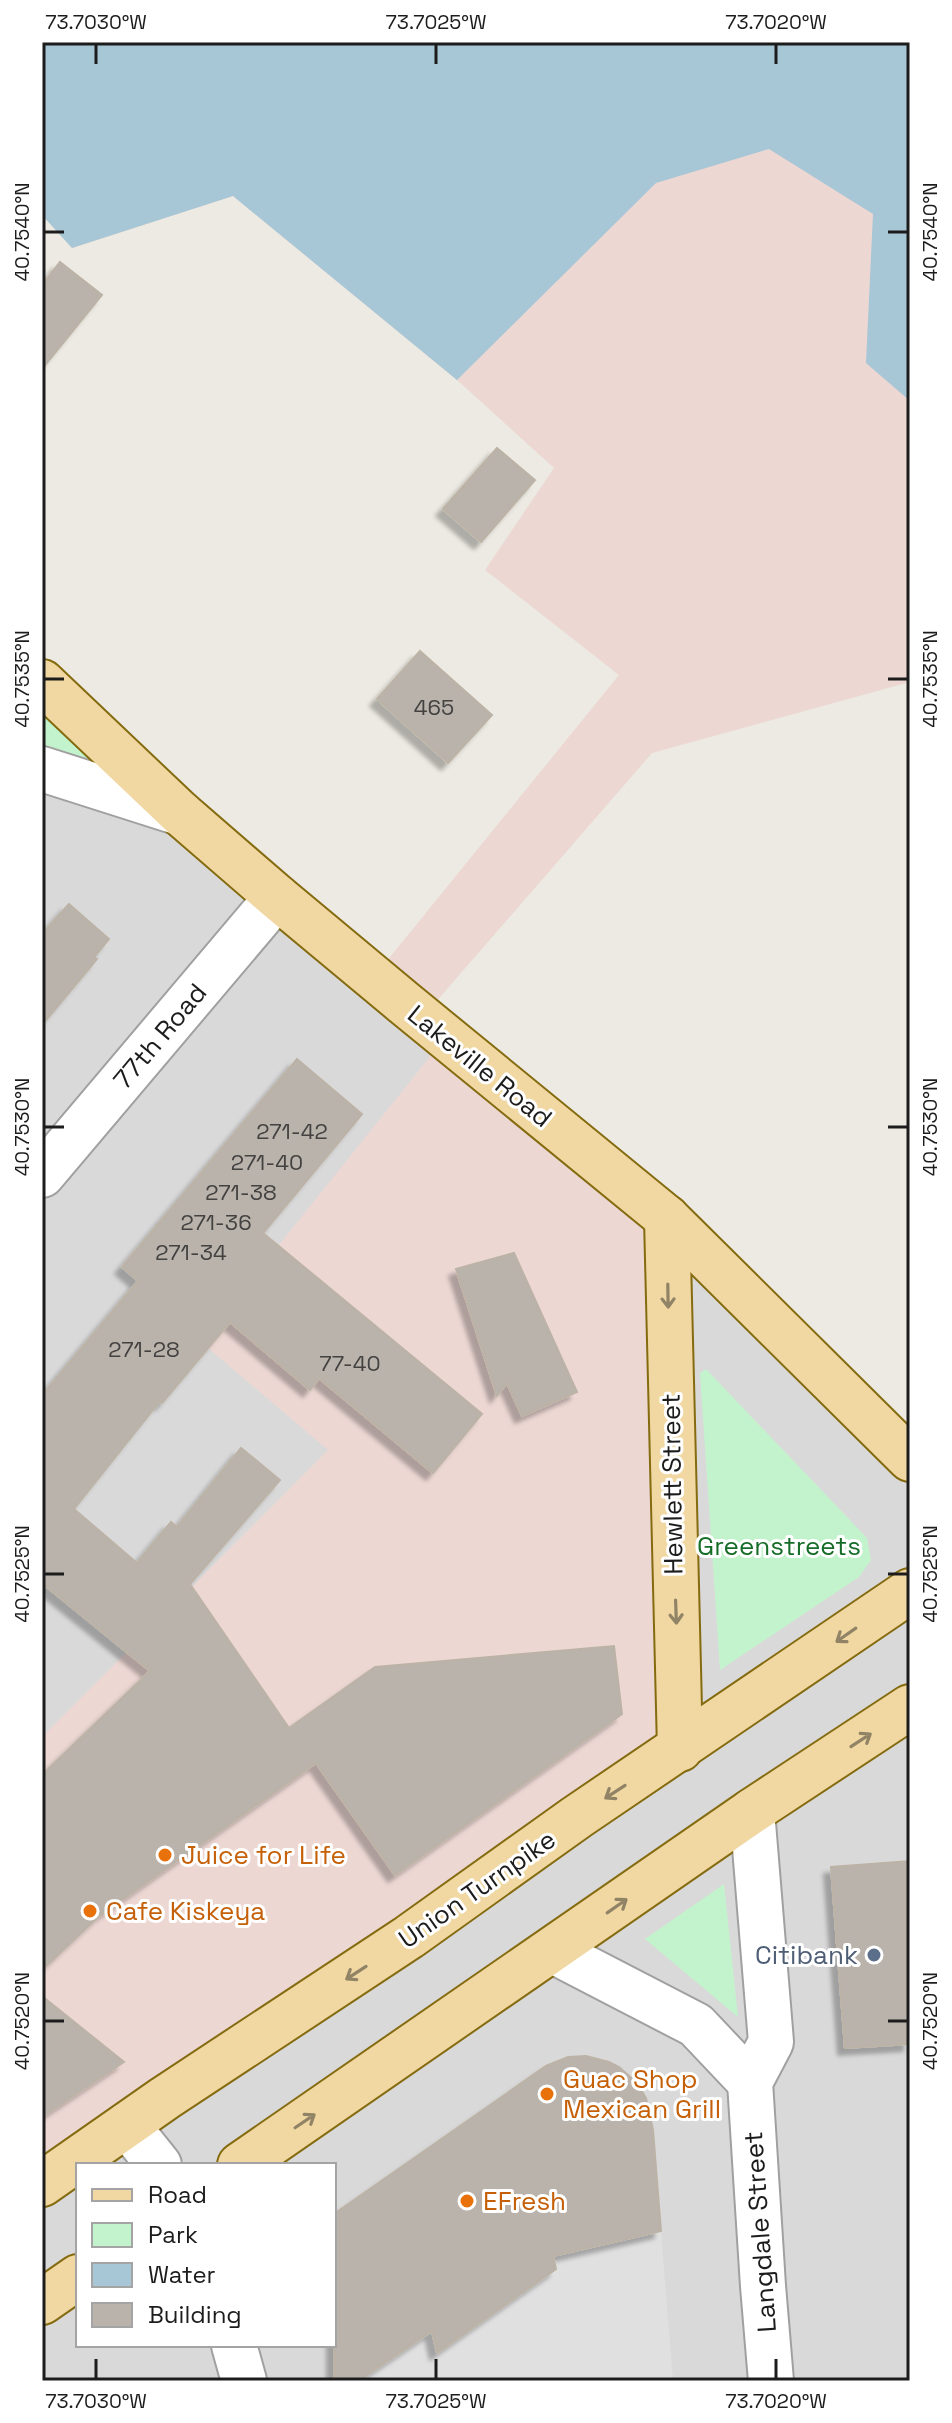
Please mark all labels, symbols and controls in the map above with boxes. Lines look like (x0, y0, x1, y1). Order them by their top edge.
text: 73.7030°W (45, 9, 147, 35)
text: 73.7025°W (386, 9, 486, 35)
text: 73.7020°W (725, 9, 827, 35)
text: 40.7540°N (9, 183, 35, 281)
text: 40.7540°N (917, 183, 943, 281)
text: 40.7535°N (9, 630, 35, 728)
text: 40.7535°N (917, 630, 943, 728)
house number: 465 (414, 693, 454, 721)
street label: 77th Road (106, 976, 214, 1096)
street label: Lakeville Road (401, 997, 559, 1135)
text: 40.7530°N (9, 1078, 35, 1176)
text: 40.7530°N (917, 1078, 943, 1176)
house number: 271-42 (256, 1117, 328, 1145)
house number: 271-40 (231, 1148, 303, 1176)
house number: 271-38 (205, 1178, 277, 1206)
house number: 271-36 (180, 1208, 252, 1236)
house number: 271-34 (155, 1238, 227, 1266)
one-way arrow (660, 1282, 676, 1309)
house number: 271-28 (108, 1335, 180, 1363)
house number: 77-40 (319, 1349, 381, 1377)
street label: Hewlett Street (653, 1393, 691, 1575)
text: 40.7525°N (9, 1525, 35, 1623)
text: 40.7525°N (917, 1525, 943, 1623)
park label: Greenstreets (697, 1529, 861, 1563)
one-way arrow (668, 1598, 683, 1625)
one-way arrow (835, 1627, 857, 1643)
one-way arrow (849, 1731, 872, 1747)
one-way arrow (604, 1785, 627, 1801)
street label: Union Turnpike (392, 1822, 562, 1956)
place label: Juice for Life (181, 1838, 346, 1872)
marker: Juice for Life (156, 1846, 174, 1864)
place label: Cafe Kiskeya (106, 1894, 265, 1928)
one-way arrow (605, 1898, 627, 1914)
marker: Cafe Kiskeya (81, 1902, 99, 1920)
place label: Citibank (755, 1938, 858, 1972)
marker: Citibank (865, 1946, 883, 1964)
one-way arrow (345, 1964, 367, 1981)
text: 40.7520°N (9, 1972, 35, 2070)
text: 40.7520°N (917, 1972, 943, 2070)
place label: Guac Shop Mexican Grill (563, 2062, 721, 2126)
marker: Guac Shop Mexican Grill (538, 2085, 556, 2103)
one-way arrow (293, 2113, 315, 2129)
street label: Langdale Street (736, 2130, 784, 2334)
legend (76, 2163, 336, 2347)
text: Road (148, 2179, 207, 2210)
place label: EFresh (483, 2184, 566, 2218)
marker: EFresh (458, 2192, 476, 2210)
text: Park (148, 2219, 198, 2250)
text: Water (148, 2259, 216, 2290)
text: Building (148, 2299, 242, 2330)
text: 73.7030°W (45, 2388, 147, 2414)
text: 73.7025°W (386, 2388, 486, 2414)
text: 73.7020°W (725, 2388, 827, 2414)

